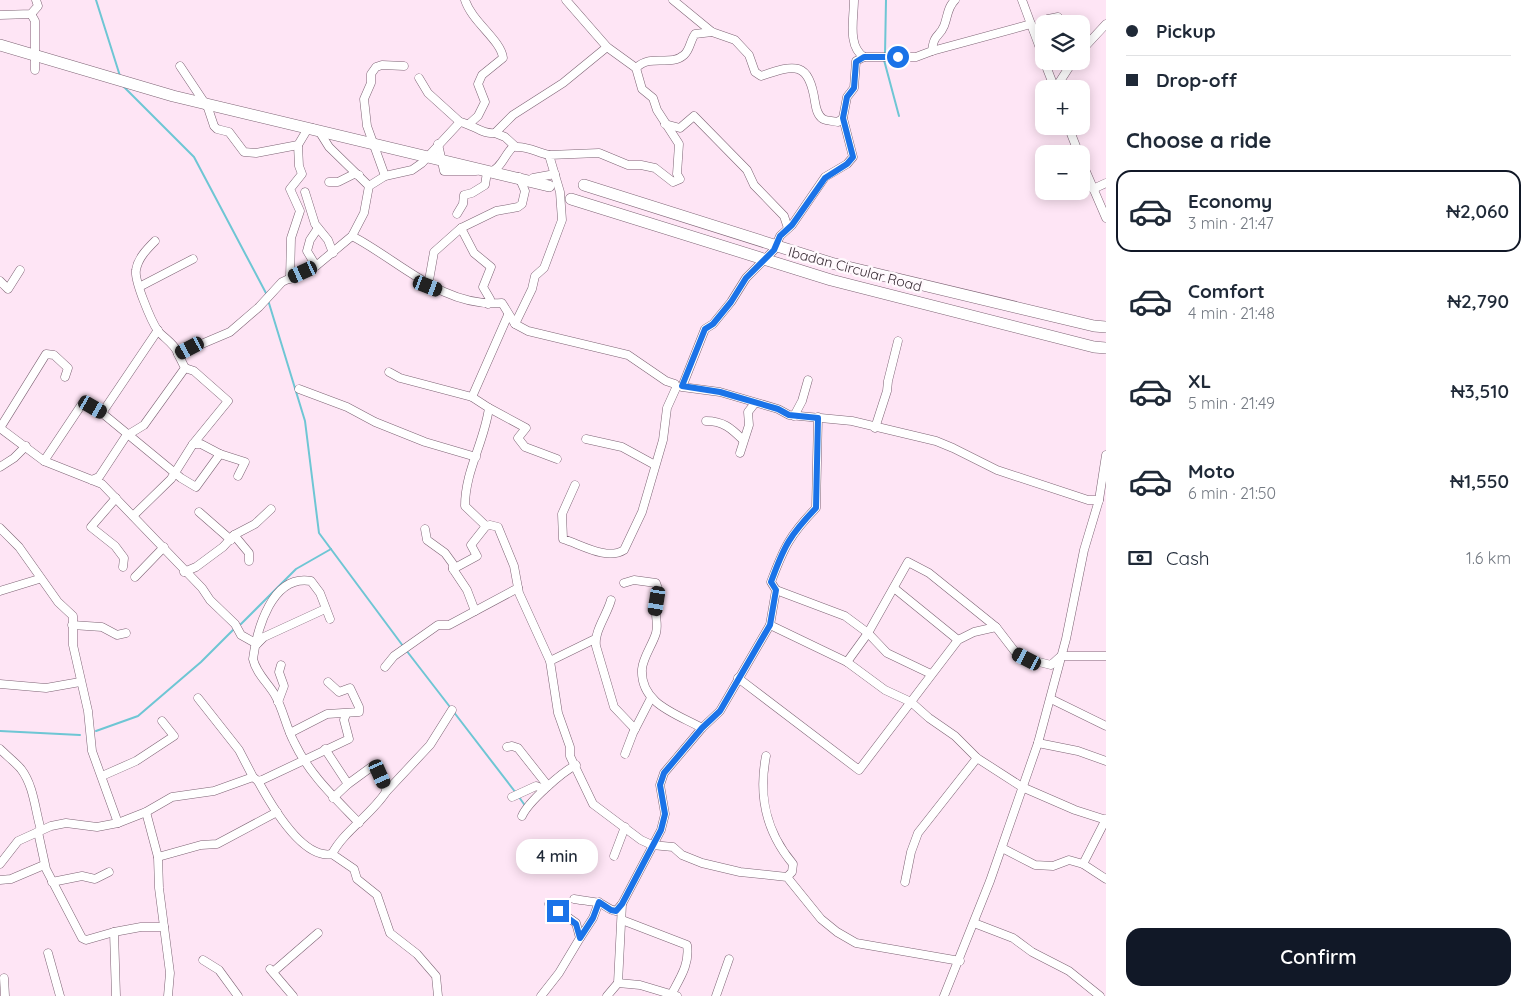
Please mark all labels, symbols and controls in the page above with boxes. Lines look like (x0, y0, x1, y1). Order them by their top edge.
map controls (1035, 15, 1090, 200)
button: layers (1035, 15, 1090, 70)
text: Pickup (1156, 19, 1216, 43)
route start (887, 46, 909, 68)
text: Drop-off (1156, 68, 1237, 92)
button: + (1035, 80, 1090, 135)
text: Choose a ride (1126, 126, 1271, 154)
button: − (1035, 145, 1090, 200)
icon: car (1128, 189, 1173, 234)
text: Economy (1188, 189, 1272, 213)
text: ₦2,060 (1446, 199, 1509, 223)
text: 3 min · 21:47 (1188, 213, 1274, 233)
street label: Ibadan Circular Road (786, 243, 924, 295)
car (286, 259, 319, 285)
car (411, 274, 444, 298)
icon: car (1128, 279, 1173, 324)
text: Comfort (1188, 279, 1265, 303)
text: ₦2,790 (1447, 289, 1509, 313)
text: 4 min · 21:48 (1188, 303, 1275, 323)
car (173, 334, 206, 362)
icon: car (1128, 369, 1173, 414)
text: XL (1188, 369, 1211, 393)
text: ₦3,510 (1451, 379, 1509, 403)
car (76, 393, 109, 421)
text: 5 min · 21:49 (1188, 393, 1275, 413)
icon: car (1128, 459, 1173, 504)
text: Moto (1188, 459, 1235, 483)
text: ₦1,550 (1450, 469, 1509, 493)
text: 6 min · 21:50 (1188, 483, 1276, 503)
icon: cash (1126, 544, 1154, 572)
text: Cash (1166, 546, 1210, 570)
text: 1.6 km (1466, 548, 1511, 568)
car (647, 585, 666, 617)
car (1010, 646, 1043, 672)
car (367, 757, 392, 791)
callout: 4 min (517, 838, 599, 874)
text: 4 min (536, 846, 578, 866)
route end (547, 900, 569, 922)
button: Confirm (1126, 928, 1511, 986)

